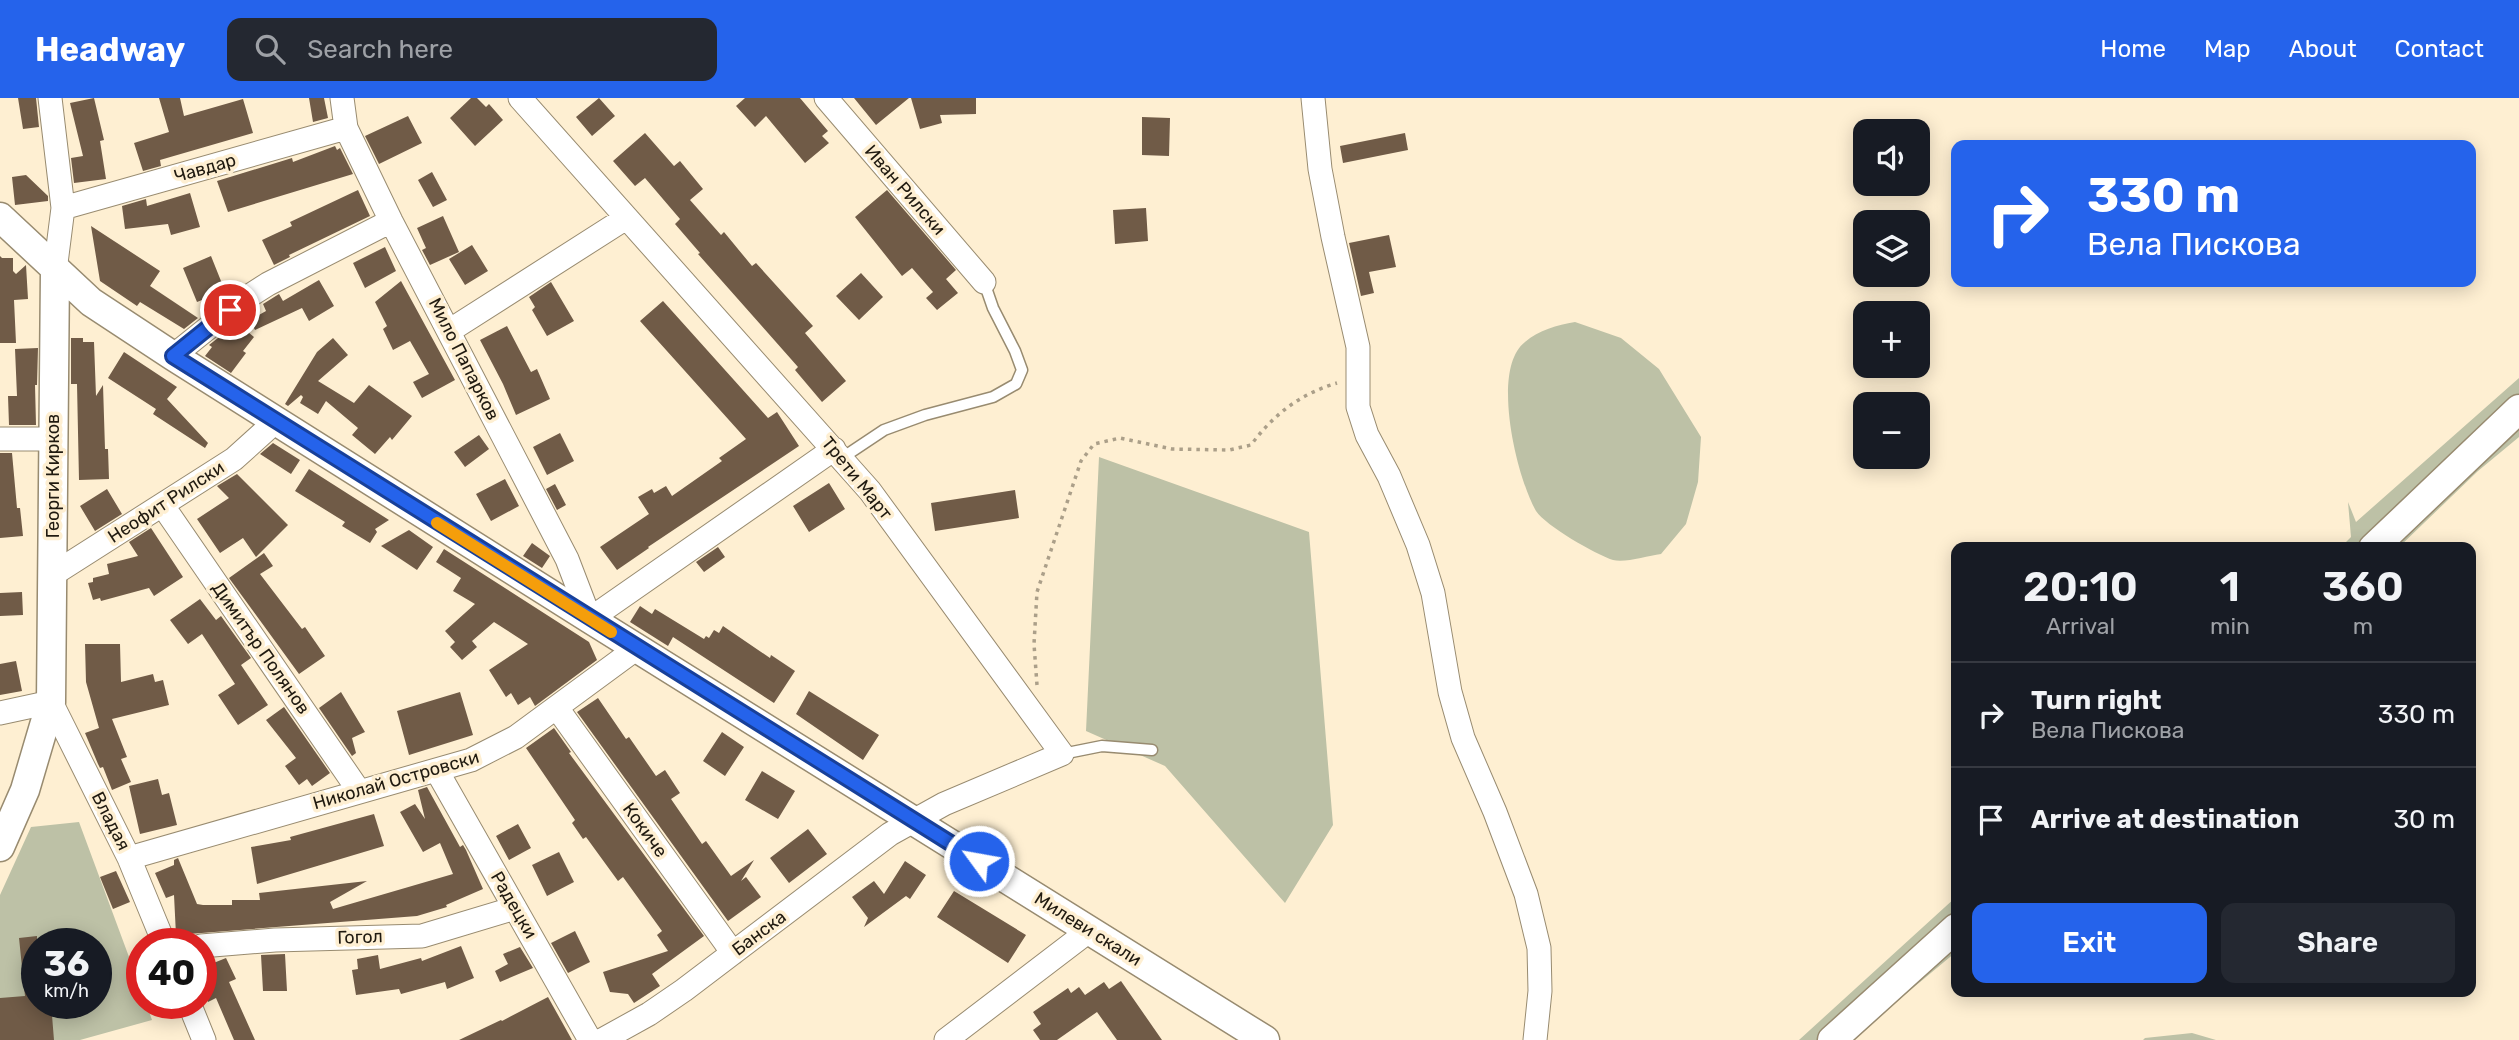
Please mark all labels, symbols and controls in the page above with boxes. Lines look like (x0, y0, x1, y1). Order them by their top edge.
search box (227, 18, 717, 81)
text: Headway (35, 30, 185, 69)
icon: search (251, 30, 289, 68)
text: Search here (307, 34, 453, 65)
text: Home (2100, 35, 2166, 63)
text: Map (2204, 35, 2251, 63)
text: About (2289, 35, 2357, 63)
text: Contact (2395, 35, 2484, 63)
map controls (1853, 119, 1930, 469)
button: sound (1853, 119, 1930, 196)
street label: Иван Рилски (860, 140, 950, 240)
street label: Чавдар (172, 149, 238, 187)
text: 330 m (2087, 166, 2240, 224)
icon: right (1972, 168, 2063, 259)
button: layers (1853, 210, 1930, 287)
text: Вела Пискова (2087, 225, 2301, 263)
pin (200, 280, 260, 340)
icon: arrive (211, 291, 249, 329)
street label: Мило Папарков (424, 294, 504, 424)
button: + (1853, 301, 1930, 378)
button: − (1853, 392, 1930, 469)
street label: Георги Кирков (42, 414, 64, 538)
street label: Трети Март (817, 432, 897, 524)
street label: Неофит Рилски (104, 456, 228, 548)
text: 20:10 (2023, 562, 2138, 612)
text: 1 (2220, 562, 2240, 612)
text: 360 (2322, 562, 2404, 612)
street label: Димитър Полянов (207, 578, 315, 718)
text: Arrival (2046, 612, 2115, 640)
text: min (2210, 612, 2250, 640)
text: m (2353, 612, 2373, 640)
text: Turn right (2031, 685, 2161, 716)
icon: right (1972, 696, 2010, 734)
text: 330 m (2378, 699, 2455, 730)
text: Вела Пискова (2031, 716, 2185, 744)
street label: Николай Островски (310, 746, 482, 814)
street label: Владая (87, 788, 135, 854)
street label: Кокиче (618, 798, 672, 862)
icon: arrive (1972, 801, 2010, 839)
text: Arrive at destination (2031, 804, 2299, 835)
text: 30 m (2393, 804, 2455, 835)
position arrow (942, 824, 1016, 898)
street label: Радецки (486, 867, 542, 943)
street label: Милеви скали (1030, 887, 1146, 971)
button: Exit (1972, 903, 2207, 983)
button: Share (2221, 903, 2455, 983)
street label: Банска (728, 906, 790, 960)
street label: Гогол (337, 925, 383, 949)
speed limit sign: 40 (126, 928, 217, 1019)
text: 36 (44, 943, 89, 985)
text: km/h (44, 980, 89, 1002)

